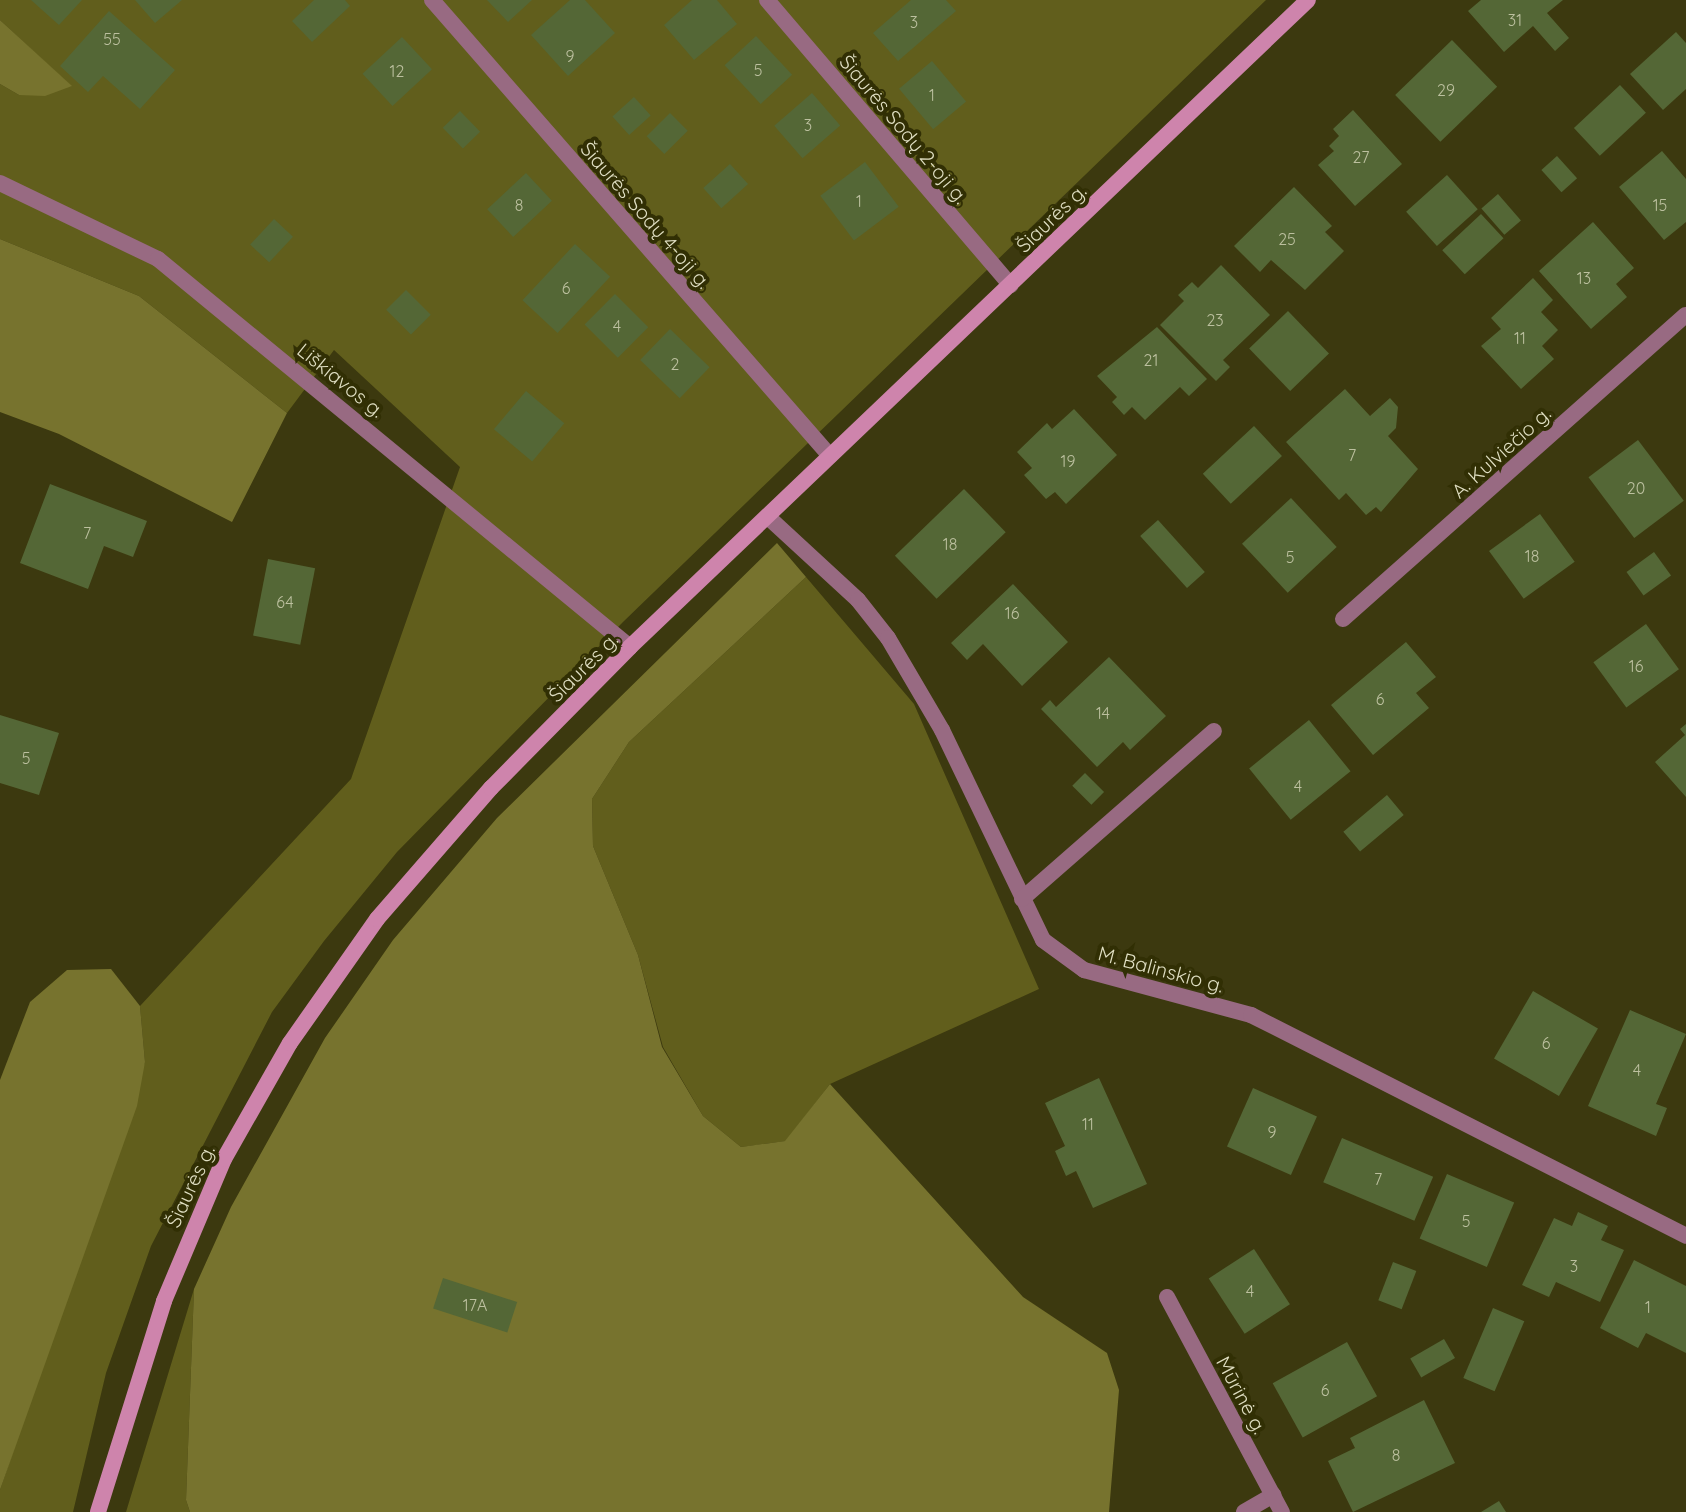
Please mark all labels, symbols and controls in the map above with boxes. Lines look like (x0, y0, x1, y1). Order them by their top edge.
house number: 31 (1508, 10, 1522, 30)
house number: 3 (910, 12, 918, 32)
house number: 55 (103, 29, 121, 49)
house number: 9 (566, 46, 574, 66)
street label: Šiaurės Sodų 2-oji g. (835, 50, 973, 208)
house number: 5 (754, 60, 762, 80)
house number: 12 (390, 61, 404, 81)
house number: 29 (1437, 80, 1455, 100)
house number: 1 (929, 85, 935, 105)
house number: 3 (804, 115, 812, 135)
street label: Šiaurės Sodų 4-oji g. (576, 137, 716, 293)
house number: 27 (1353, 147, 1369, 167)
street label: Šiaurės g. (1011, 179, 1091, 257)
house number: 1 (856, 191, 862, 211)
house number: 8 (515, 195, 523, 215)
house number: 15 (1653, 195, 1667, 215)
house number: 25 (1278, 229, 1296, 249)
house number: 13 (1577, 268, 1591, 288)
house number: 6 (562, 278, 570, 298)
house number: 23 (1206, 310, 1224, 330)
house number: 4 (613, 316, 621, 336)
house number: 11 (1514, 328, 1526, 348)
street label: Liškiavos g. (293, 338, 389, 422)
house number: 21 (1144, 350, 1158, 370)
house number: 2 (671, 354, 679, 374)
street label: A. Kulviečio g. (1446, 401, 1556, 503)
house number: 7 (1348, 445, 1356, 465)
house number: 19 (1061, 451, 1075, 471)
house number: 20 (1627, 478, 1645, 498)
house number: 7 (83, 523, 91, 543)
house number: 18 (943, 534, 957, 554)
house number: 18 (1525, 546, 1539, 566)
house number: 5 (1286, 547, 1294, 567)
house number: 64 (276, 592, 294, 612)
house number: 16 (1005, 603, 1019, 623)
street label: Šiaurės g. (543, 627, 623, 707)
house number: 16 (1629, 656, 1643, 676)
house number: 6 (1376, 689, 1384, 709)
house number: 14 (1096, 703, 1110, 723)
house number: 5 (22, 748, 30, 768)
house number: 4 (1294, 776, 1302, 796)
street label: M. Balinskio g. (1095, 941, 1227, 997)
house number: 6 (1542, 1033, 1550, 1053)
house number: 4 (1633, 1060, 1641, 1080)
house number: 11 (1082, 1114, 1094, 1134)
house number: 9 (1268, 1122, 1276, 1142)
street label: Šiaurės g. (160, 1141, 220, 1231)
house number: 7 (1374, 1169, 1382, 1189)
house number: 5 (1462, 1211, 1470, 1231)
house number: 3 (1570, 1256, 1578, 1276)
house number: 4 (1246, 1281, 1254, 1301)
house number: 17A (463, 1295, 487, 1315)
house number: 1 (1645, 1297, 1651, 1317)
street label: Mūrinė g. (1212, 1352, 1272, 1438)
house number: 6 (1321, 1380, 1329, 1400)
house number: 8 (1392, 1445, 1400, 1465)

